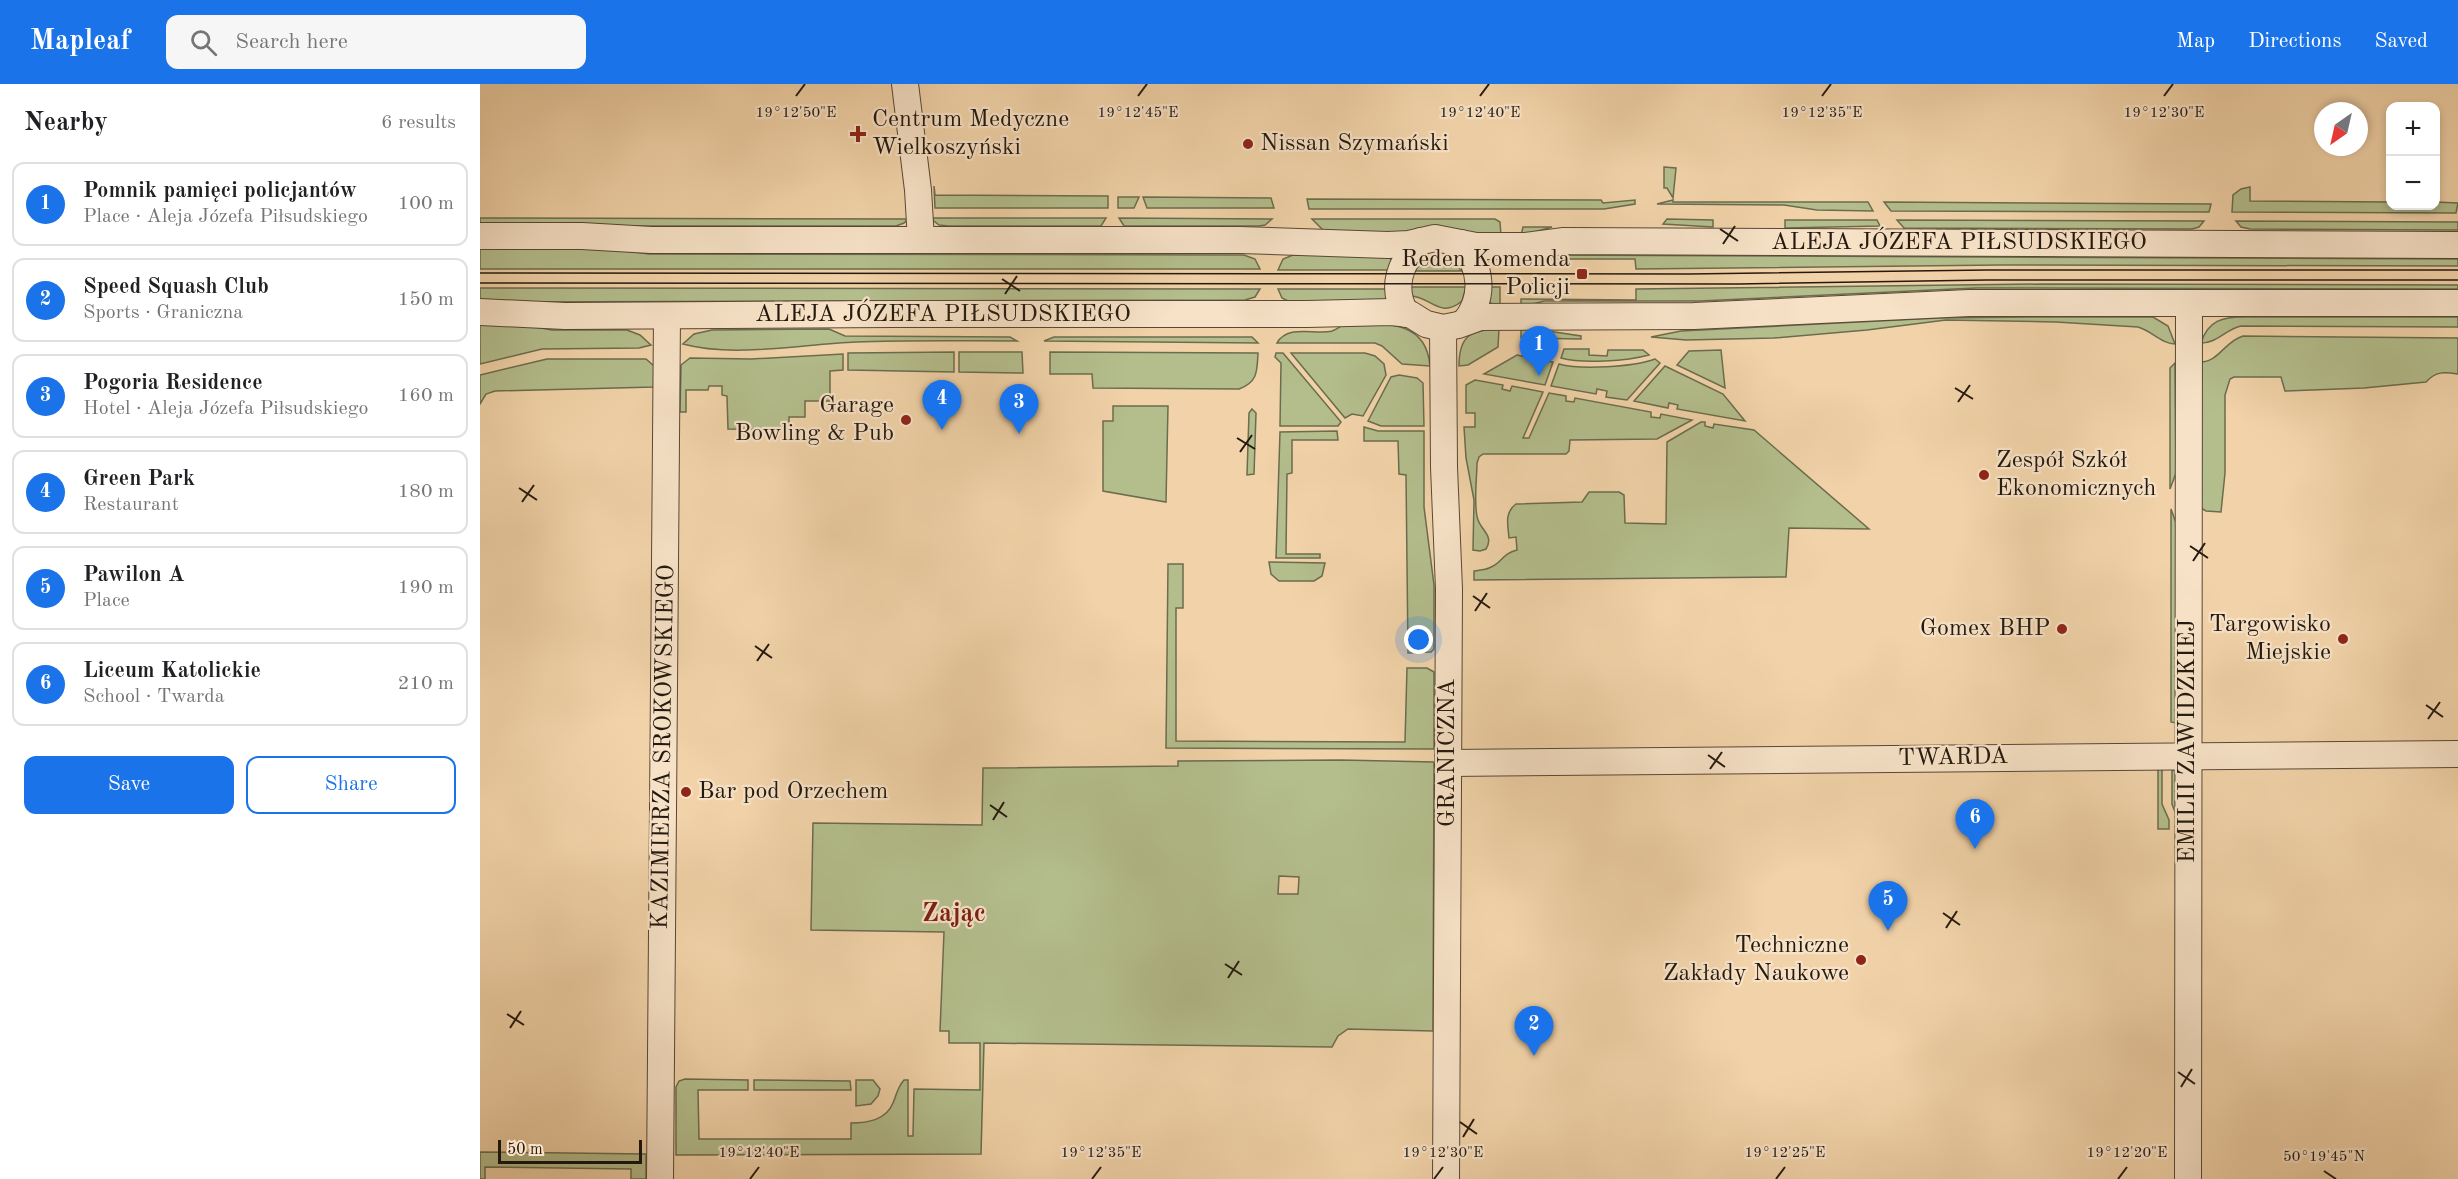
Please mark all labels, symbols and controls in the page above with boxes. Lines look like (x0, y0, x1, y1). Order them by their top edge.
search box (166, 15, 586, 69)
icon: search (187, 26, 220, 59)
text: Mapleaf (30, 28, 130, 56)
text: Search here (235, 31, 348, 53)
text: Map (2176, 31, 2215, 52)
text: Directions (2248, 31, 2342, 52)
text: Saved (2375, 31, 2428, 52)
north arrow (2314, 102, 2368, 156)
map controls (2386, 102, 2440, 210)
button: + (2386, 102, 2440, 156)
text: 19°12'50"E (756, 106, 836, 121)
text: 19°12'45"E (1098, 106, 1178, 121)
text: 19°12'40"E (1440, 106, 1520, 121)
text: 19°12'35"E (1782, 106, 1862, 121)
text: 19°12'30"E (2124, 106, 2204, 121)
place label: Centrum Medyczne Wielkoszyński (872, 108, 1069, 160)
text: Nearby (24, 110, 108, 136)
text: 6 results (381, 113, 456, 133)
marker: Centrum Medyczne Wielkoszyński (849, 125, 867, 143)
place label: Nissan Szymański (1260, 132, 1449, 156)
marker: Nissan Szymański (1241, 137, 1255, 151)
button: − (2386, 156, 2440, 210)
text: Pomnik pamięci policjantów (83, 180, 357, 202)
text: 1 (40, 194, 51, 214)
text: 100 m (398, 194, 454, 214)
text: Place · Aleja Józefa Piłsudskiego (83, 207, 368, 227)
street label: ALEJA JÓZEFA PIŁSUDSKIEGO (1771, 226, 2147, 255)
place label: Reden Komenda Policji (1401, 248, 1570, 300)
marker: Reden Komenda Policji (1575, 267, 1589, 281)
text: Speed Squash Club (83, 276, 269, 298)
text: 2 (40, 290, 51, 310)
text: 150 m (398, 290, 454, 310)
street label: ALEJA JÓZEFA PIŁSUDSKIEGO (755, 298, 1131, 327)
text: Sports · Graniczna (83, 303, 243, 323)
pin: 1 (1520, 326, 1558, 376)
text: Pogoria Residence (83, 372, 263, 394)
pin: 4 (922, 380, 962, 430)
pin: 3 (1000, 384, 1038, 434)
text: 3 (40, 386, 51, 406)
text: 160 m (398, 386, 454, 406)
place label: Garage Bowling & Pub (735, 394, 894, 446)
text: Hotel · Aleja Józefa Piłsudskiego (83, 399, 368, 419)
marker: Garage Bowling & Pub (899, 413, 913, 427)
place label: Zespół Szkół Ekonomicznych (1996, 449, 2156, 501)
text: Green Park (83, 468, 195, 490)
marker: Zespół Szkół Ekonomicznych (1977, 468, 1991, 482)
text: 4 (40, 482, 51, 502)
text: 180 m (398, 482, 454, 502)
text: Restaurant (83, 495, 179, 515)
text: Pawilon A (83, 564, 185, 586)
street label: KAZIMIERZA SROKOWSKIEGO (649, 564, 679, 930)
text: 5 (40, 578, 51, 598)
text: 190 m (398, 578, 454, 598)
text: Place (83, 591, 130, 611)
place label: Targowisko Miejskie (2209, 613, 2331, 665)
place label: Gomex BHP (1920, 617, 2050, 641)
street label: EMILII ZAWIDZKIEJ (2176, 619, 2200, 863)
marker: Gomex BHP (2055, 622, 2069, 636)
your location (1404, 625, 1433, 654)
marker: Targowisko Miejskie (2336, 632, 2350, 646)
text: Liceum Katolickie (83, 660, 261, 682)
text: 6 (40, 674, 51, 694)
text: 210 m (398, 674, 454, 694)
street label: GRANICZNA (1436, 679, 1460, 827)
text: School · Twarda (83, 687, 225, 707)
street label: TWARDA (1898, 745, 2008, 771)
button: Save (24, 756, 234, 814)
button: Share (246, 756, 456, 814)
place label: Bar pod Orzechem (698, 780, 888, 804)
marker: Bar pod Orzechem (679, 785, 693, 799)
pin: 6 (1956, 800, 1994, 849)
pin: 5 (1868, 882, 1908, 931)
district label: Zając (922, 901, 986, 927)
place label: Techniczne Zakłady Naukowe (1663, 934, 1849, 986)
marker: Techniczne Zakłady Naukowe (1854, 953, 1868, 967)
pin: 2 (1514, 1006, 1554, 1056)
scale bar (498, 1137, 642, 1164)
text: 50 m (507, 1142, 543, 1158)
text: 19°12'40"E (719, 1146, 799, 1161)
text: 19°12'35"E (1061, 1146, 1141, 1161)
text: 19°12'30"E (1403, 1146, 1483, 1161)
text: 19°12'25"E (1745, 1146, 1825, 1161)
text: 19°12'20"E (2087, 1146, 2167, 1161)
text: 50°19'45"N (2283, 1150, 2365, 1165)

